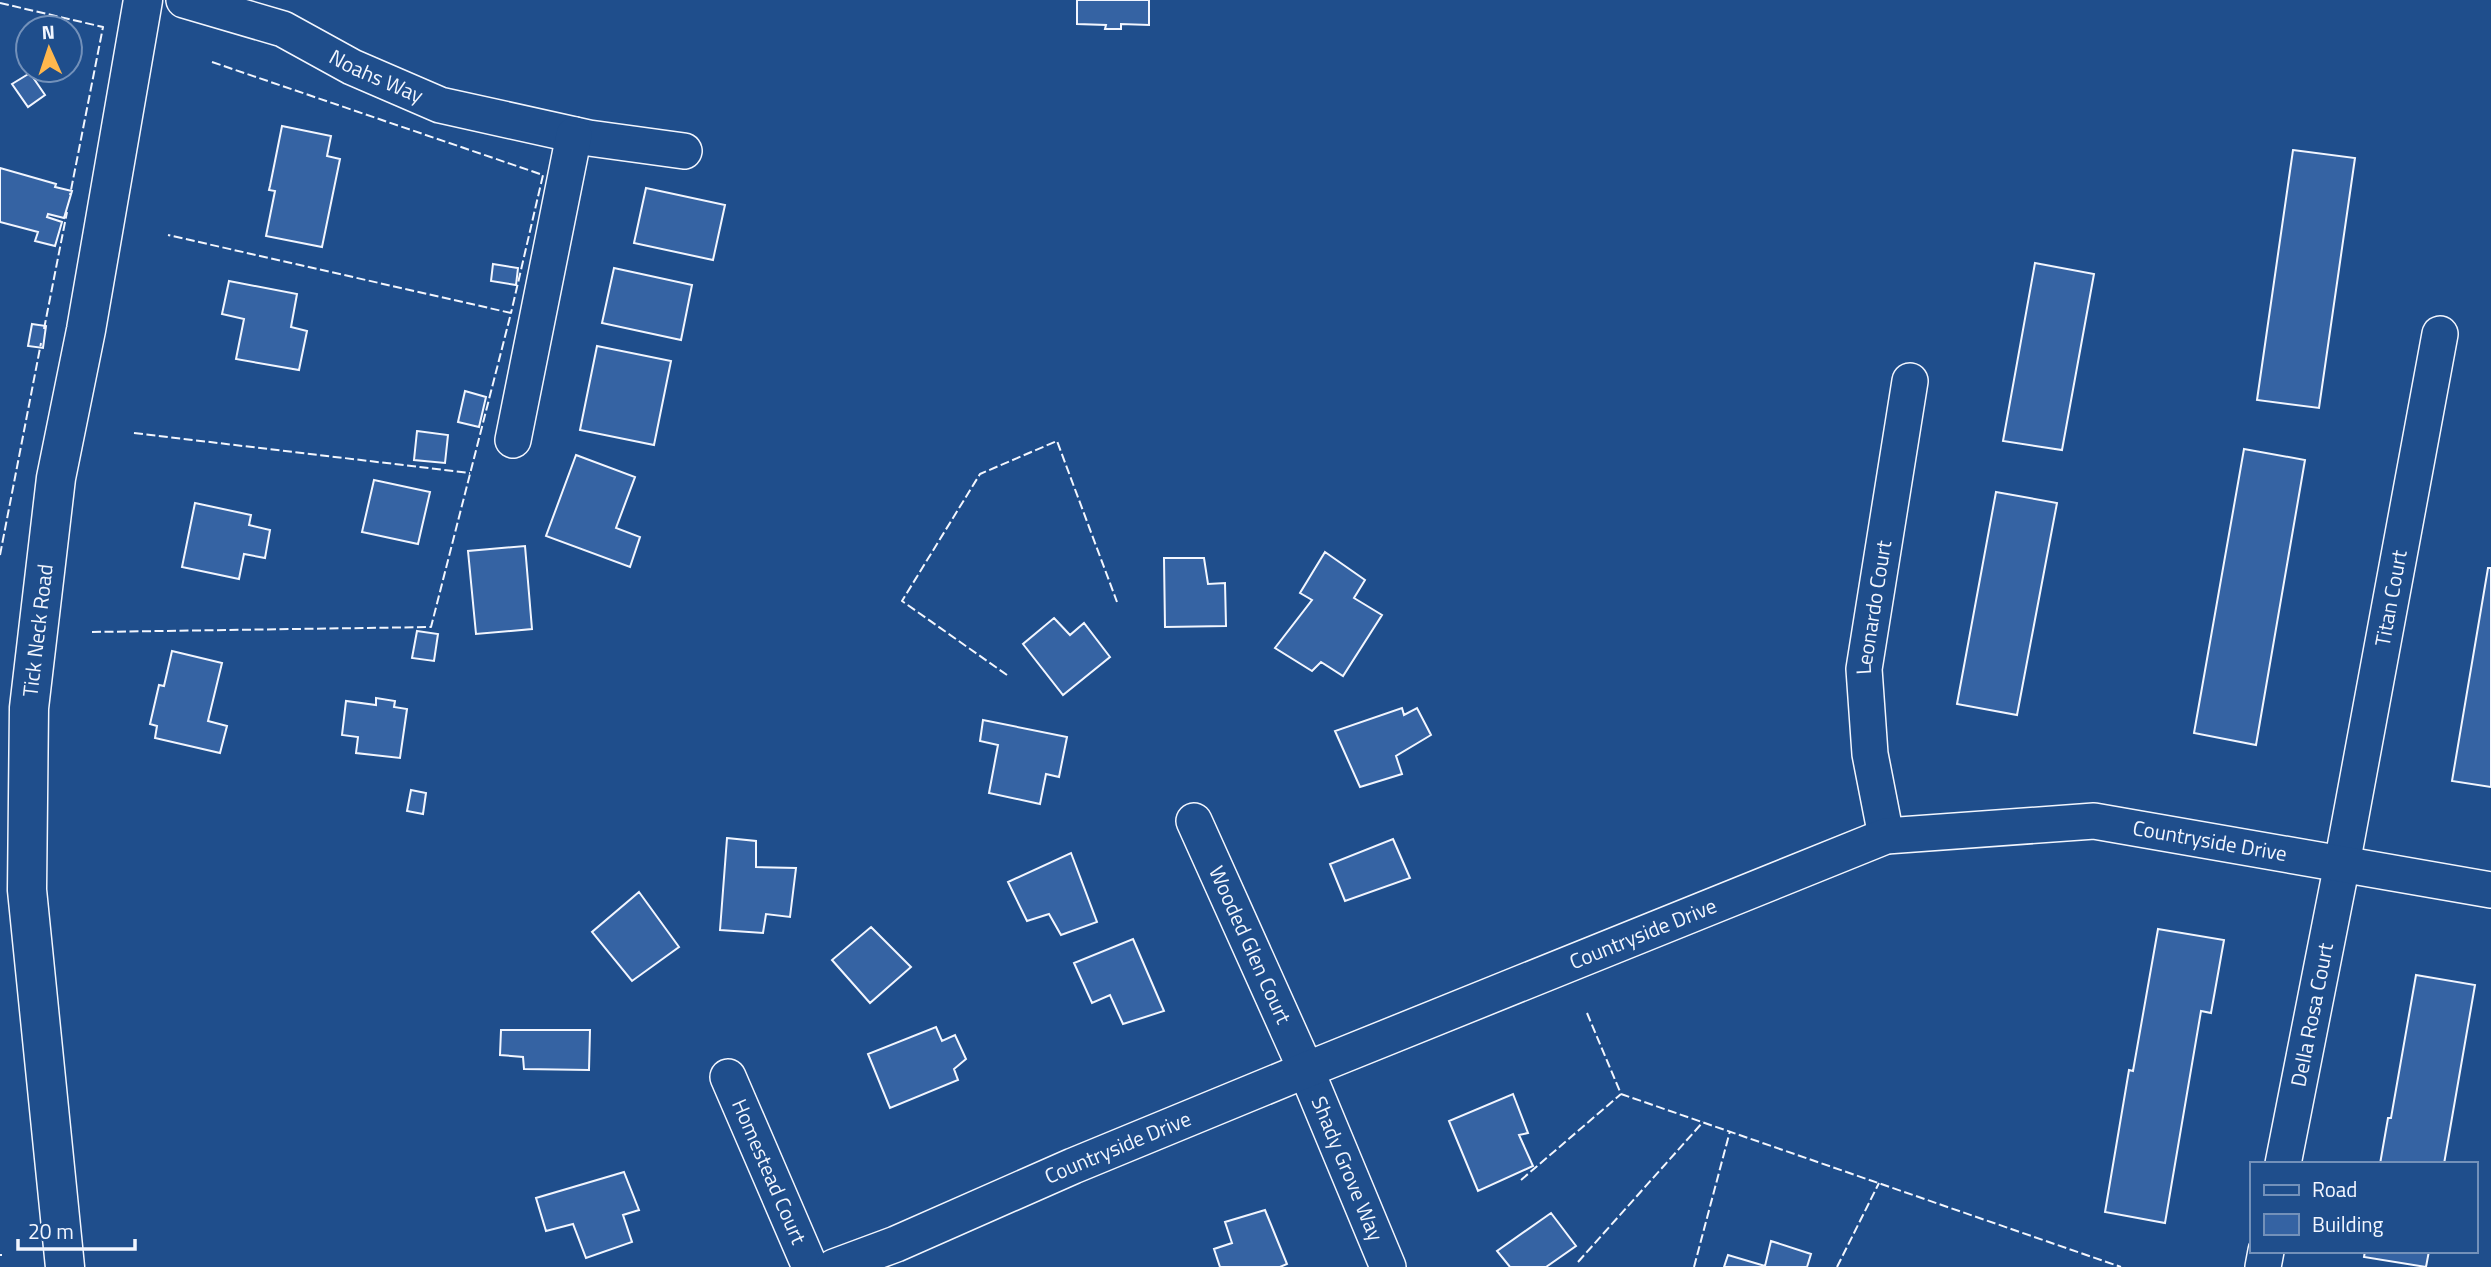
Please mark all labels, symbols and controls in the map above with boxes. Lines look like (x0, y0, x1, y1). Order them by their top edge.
north arrow (14, 14, 84, 84)
text: N (41, 17, 55, 46)
street label: Noahs Way (324, 40, 429, 111)
street label: Leonardo Court (1847, 537, 1899, 676)
street label: Titan Court (2366, 547, 2415, 649)
street label: Tick Neck Road (13, 562, 61, 699)
street label: Countryside Drive (2130, 811, 2290, 869)
street label: Wooded Glen Court (1201, 860, 1300, 1029)
street label: Countryside Drive (1564, 889, 1721, 977)
street label: Della Rosa Court (2282, 939, 2341, 1089)
street label: Shady Grove Way (1304, 1091, 1392, 1246)
street label: Homestead Court (724, 1093, 815, 1249)
street label: Countryside Drive (1039, 1102, 1196, 1192)
legend (2250, 1162, 2477, 1253)
text: Road (2312, 1173, 2357, 1205)
scale bar (18, 1208, 135, 1252)
text: Building (2312, 1208, 2384, 1240)
text: 20 m (28, 1215, 74, 1247)

